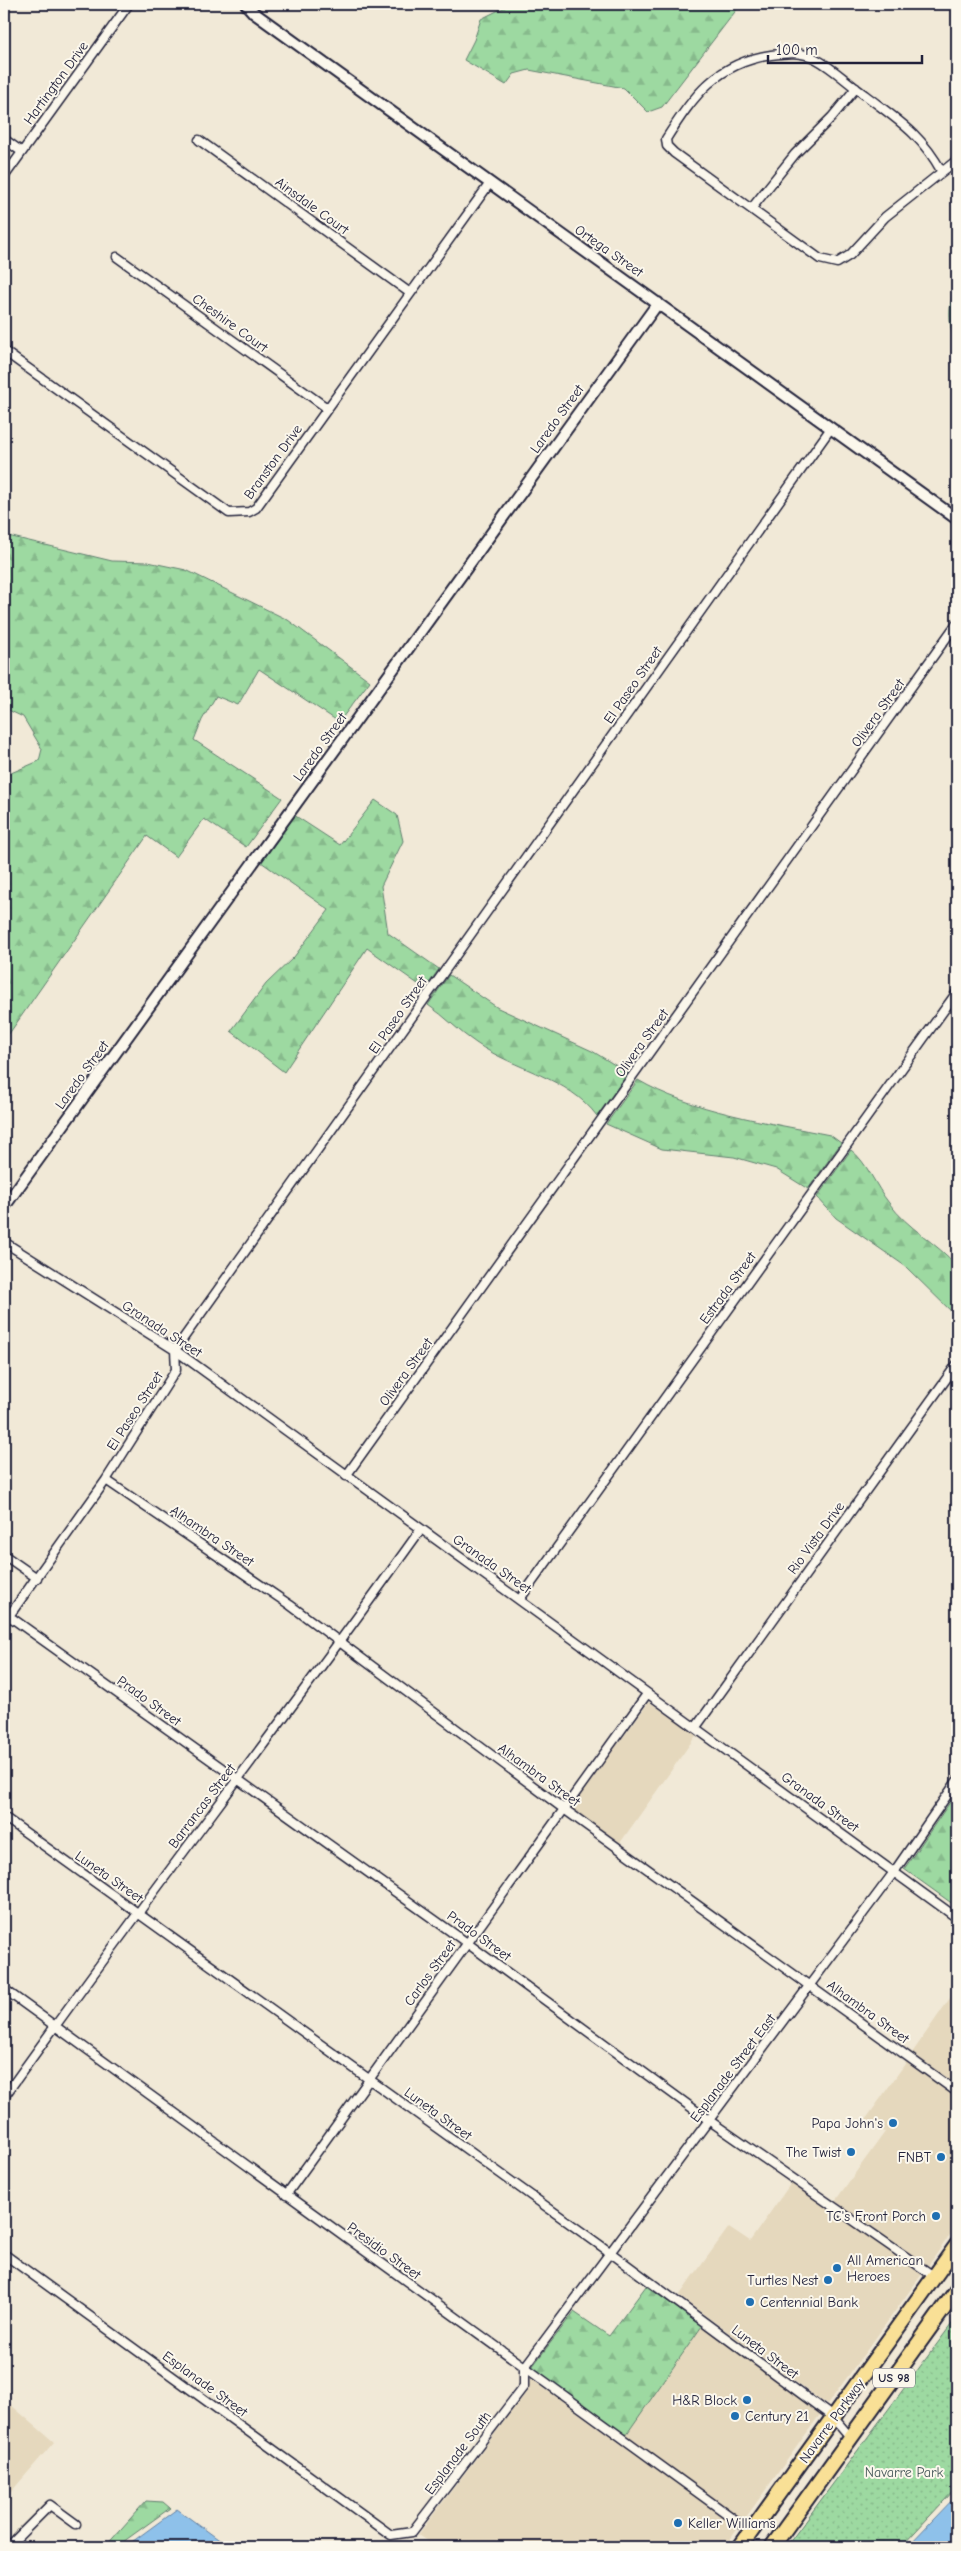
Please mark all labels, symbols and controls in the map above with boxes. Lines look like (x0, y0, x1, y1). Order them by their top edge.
scale bar (768, 32, 922, 64)
street label: Hartington Drive (20, 38, 92, 128)
text: 100 m (776, 41, 818, 59)
street label: Ainsdale Court (272, 174, 353, 239)
street label: Ortega Street (572, 221, 647, 281)
street label: Cheshire Court (189, 290, 272, 357)
street label: Laredo Street (526, 380, 588, 457)
street label: Branston Drive (240, 421, 306, 503)
street label: El Paseo Street (600, 642, 667, 727)
street label: Olivera Street (848, 675, 909, 750)
street label: Laredo Street (289, 708, 351, 785)
street label: El Paseo Street (365, 972, 432, 1057)
street label: Olivera Street (612, 1005, 673, 1080)
street label: Laredo Street (51, 1036, 113, 1113)
street label: Estrada Street (696, 1248, 760, 1327)
street label: Granada Street (119, 1297, 206, 1362)
street label: Olivera Street (376, 1334, 437, 1409)
street label: El Paseo Street (103, 1368, 167, 1454)
street label: Rio Vista Drive (784, 1498, 848, 1578)
street label: Alhambra Street (167, 1502, 258, 1571)
street label: Granada Street (449, 1531, 535, 1598)
street label: Prado Street (114, 1672, 185, 1730)
street label: Alhambra Street (495, 1740, 584, 1811)
street label: Barrancas Street (165, 1760, 240, 1852)
street label: Granada Street (778, 1768, 863, 1836)
street label: Luneta Street (72, 1847, 147, 1907)
street label: Prado Street (444, 1907, 515, 1965)
street label: Carlos Street (400, 1936, 460, 2009)
street label: Alhambra Street (824, 1977, 913, 2048)
street label: Esplanade Street East (687, 2010, 780, 2126)
street label: Luneta Street (401, 2084, 476, 2145)
place label: Papa John's (812, 2115, 883, 2132)
marker: Papa John's (887, 2117, 899, 2129)
place label: The Twist (786, 2144, 842, 2161)
marker: The Twist (845, 2146, 857, 2158)
place label: FNBT (898, 2149, 932, 2166)
marker: FNBT (935, 2151, 947, 2163)
place label: TC's Front Porch (826, 2208, 926, 2225)
marker: TC's Front Porch (930, 2210, 942, 2222)
street label: Presidio Street (344, 2219, 425, 2284)
place label: All American Heroes (847, 2252, 923, 2285)
marker: All American Heroes (831, 2262, 843, 2274)
place label: Turtles Nest (747, 2272, 819, 2289)
marker: Turtles Nest (822, 2274, 834, 2286)
place label: Centennial Bank (760, 2294, 858, 2311)
marker: Centennial Bank (744, 2296, 756, 2308)
street label: Luneta Street (728, 2321, 803, 2383)
street label: Esplanade Street (159, 2347, 252, 2421)
road number: US 98 (873, 2368, 915, 2388)
street label: Navarre Parkway (796, 2375, 869, 2467)
place label: H&R Block (672, 2392, 737, 2409)
marker: H&R Block (741, 2394, 753, 2406)
street label: Esplanade South (421, 2408, 495, 2498)
place label: Century 21 (745, 2408, 809, 2425)
marker: Century 21 (729, 2410, 741, 2422)
park label: Navarre Park (865, 2464, 944, 2481)
place label: Keller Williams (688, 2515, 776, 2532)
marker: Keller Williams (672, 2517, 684, 2529)

